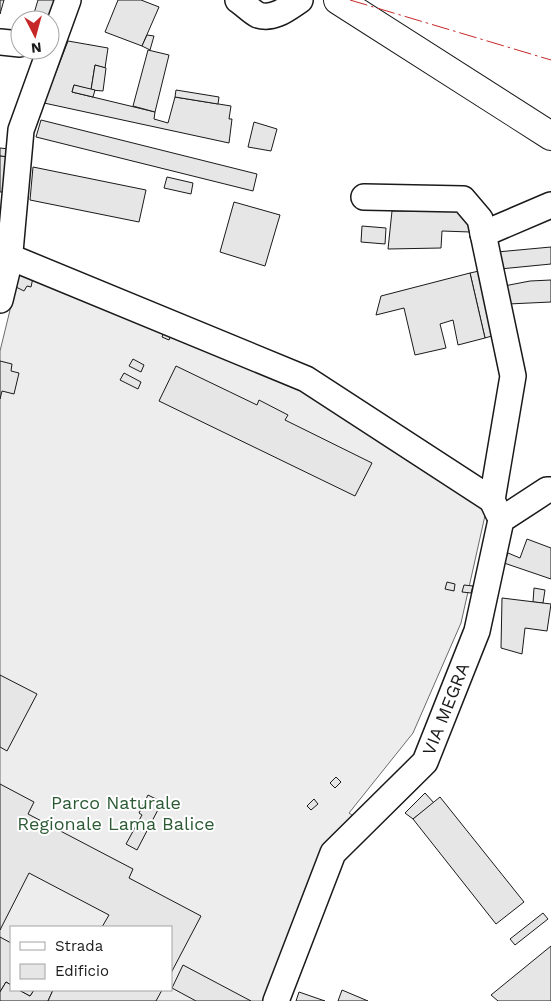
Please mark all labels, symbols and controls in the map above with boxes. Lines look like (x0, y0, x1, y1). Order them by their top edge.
north arrow (10, 10, 60, 60)
text: N (30, 39, 42, 56)
street label: VIA MEGRA (418, 659, 473, 758)
park label: Parco Naturale Regionale Lama Balice (17, 792, 215, 834)
legend (10, 926, 172, 991)
text: Strada (55, 937, 104, 955)
text: Edificio (55, 962, 109, 980)

